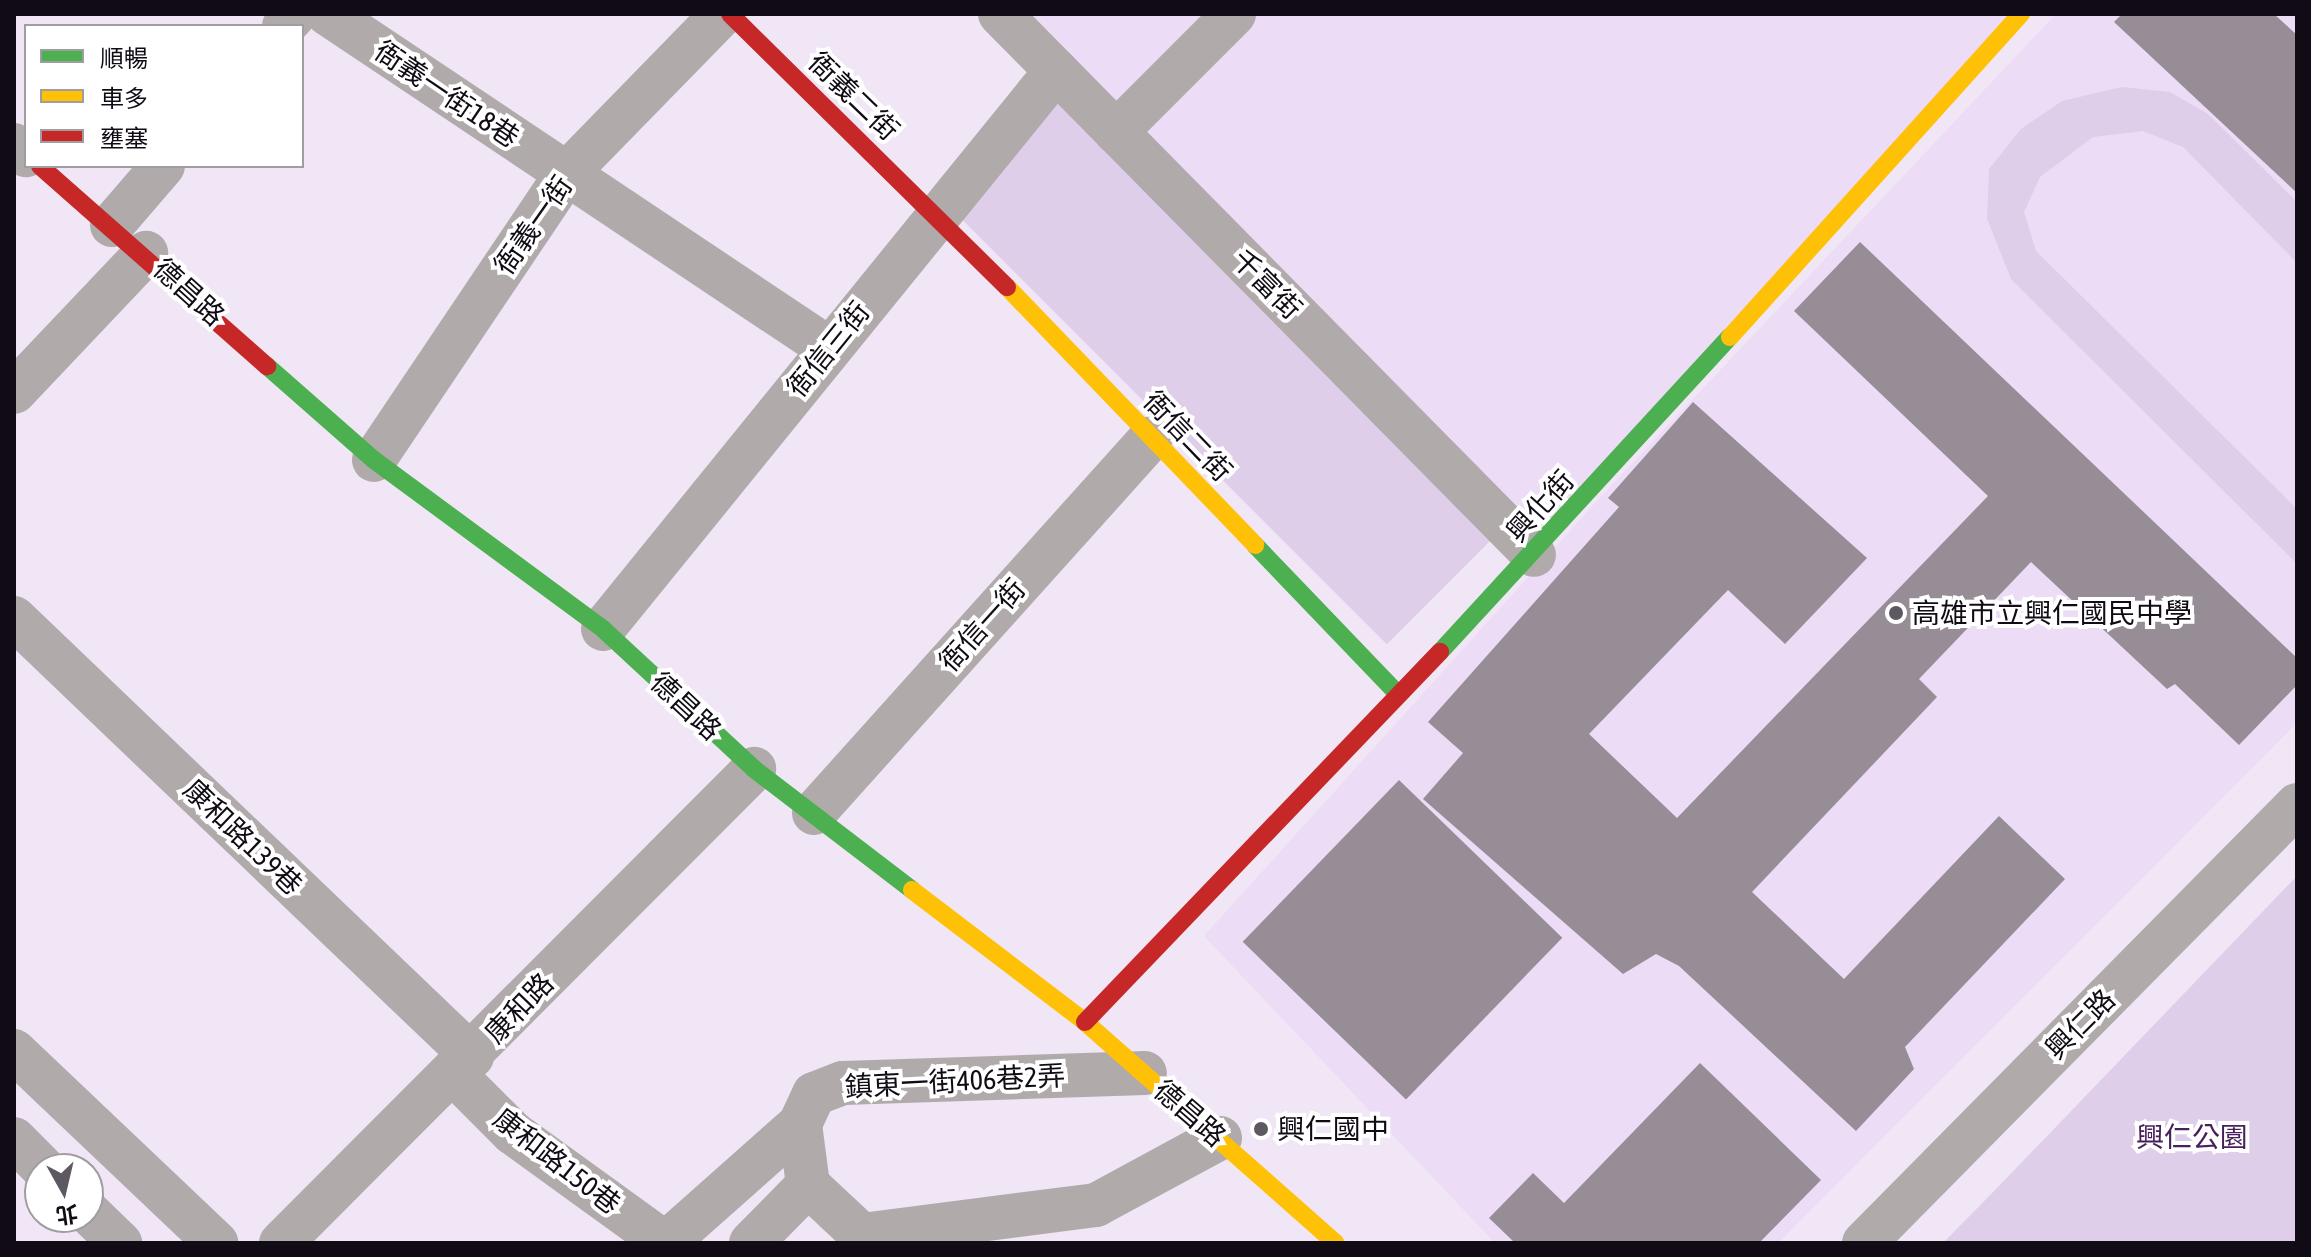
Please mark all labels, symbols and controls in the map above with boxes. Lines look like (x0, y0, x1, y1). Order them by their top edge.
legend (24, 24, 304, 168)
street label: 衙義一街18巷 (369, 34, 525, 154)
text: 順暢 (100, 45, 148, 72)
street label: 衙義二街 (802, 45, 906, 147)
text: 車多 (100, 85, 148, 112)
text: 壅塞 (100, 125, 148, 152)
street label: 衙義一街 (487, 169, 579, 281)
street label: 千富街 (1225, 242, 1309, 326)
street label: 德昌路 (147, 251, 231, 333)
street label: 衙信三街 (780, 295, 876, 403)
street label: 衙信二街 (1137, 384, 1239, 488)
street label: 興化街 (1499, 464, 1581, 548)
street label: 衙信一街 (932, 572, 1032, 678)
place label: 高雄市立興仁國民中學 (1912, 596, 2192, 630)
marker: 高雄市立興仁國民中學 (1887, 604, 1905, 622)
street label: 德昌路 (644, 665, 728, 747)
street label: 康和路139巷 (177, 772, 309, 902)
street label: 康和路 (478, 966, 560, 1050)
street label: 興仁路 (2038, 982, 2122, 1066)
street label: 鎮東一街406巷2弄 (844, 1058, 1066, 1104)
street label: 德昌路 (1147, 1073, 1233, 1153)
street label: 康和路150巷 (487, 1101, 627, 1221)
place label: 興仁國中 (1277, 1112, 1389, 1146)
marker: 興仁國中 (1252, 1120, 1270, 1138)
park label: 興仁公園 (2136, 1120, 2248, 1154)
north arrow (24, 1153, 104, 1233)
text: 北 (54, 1200, 80, 1229)

